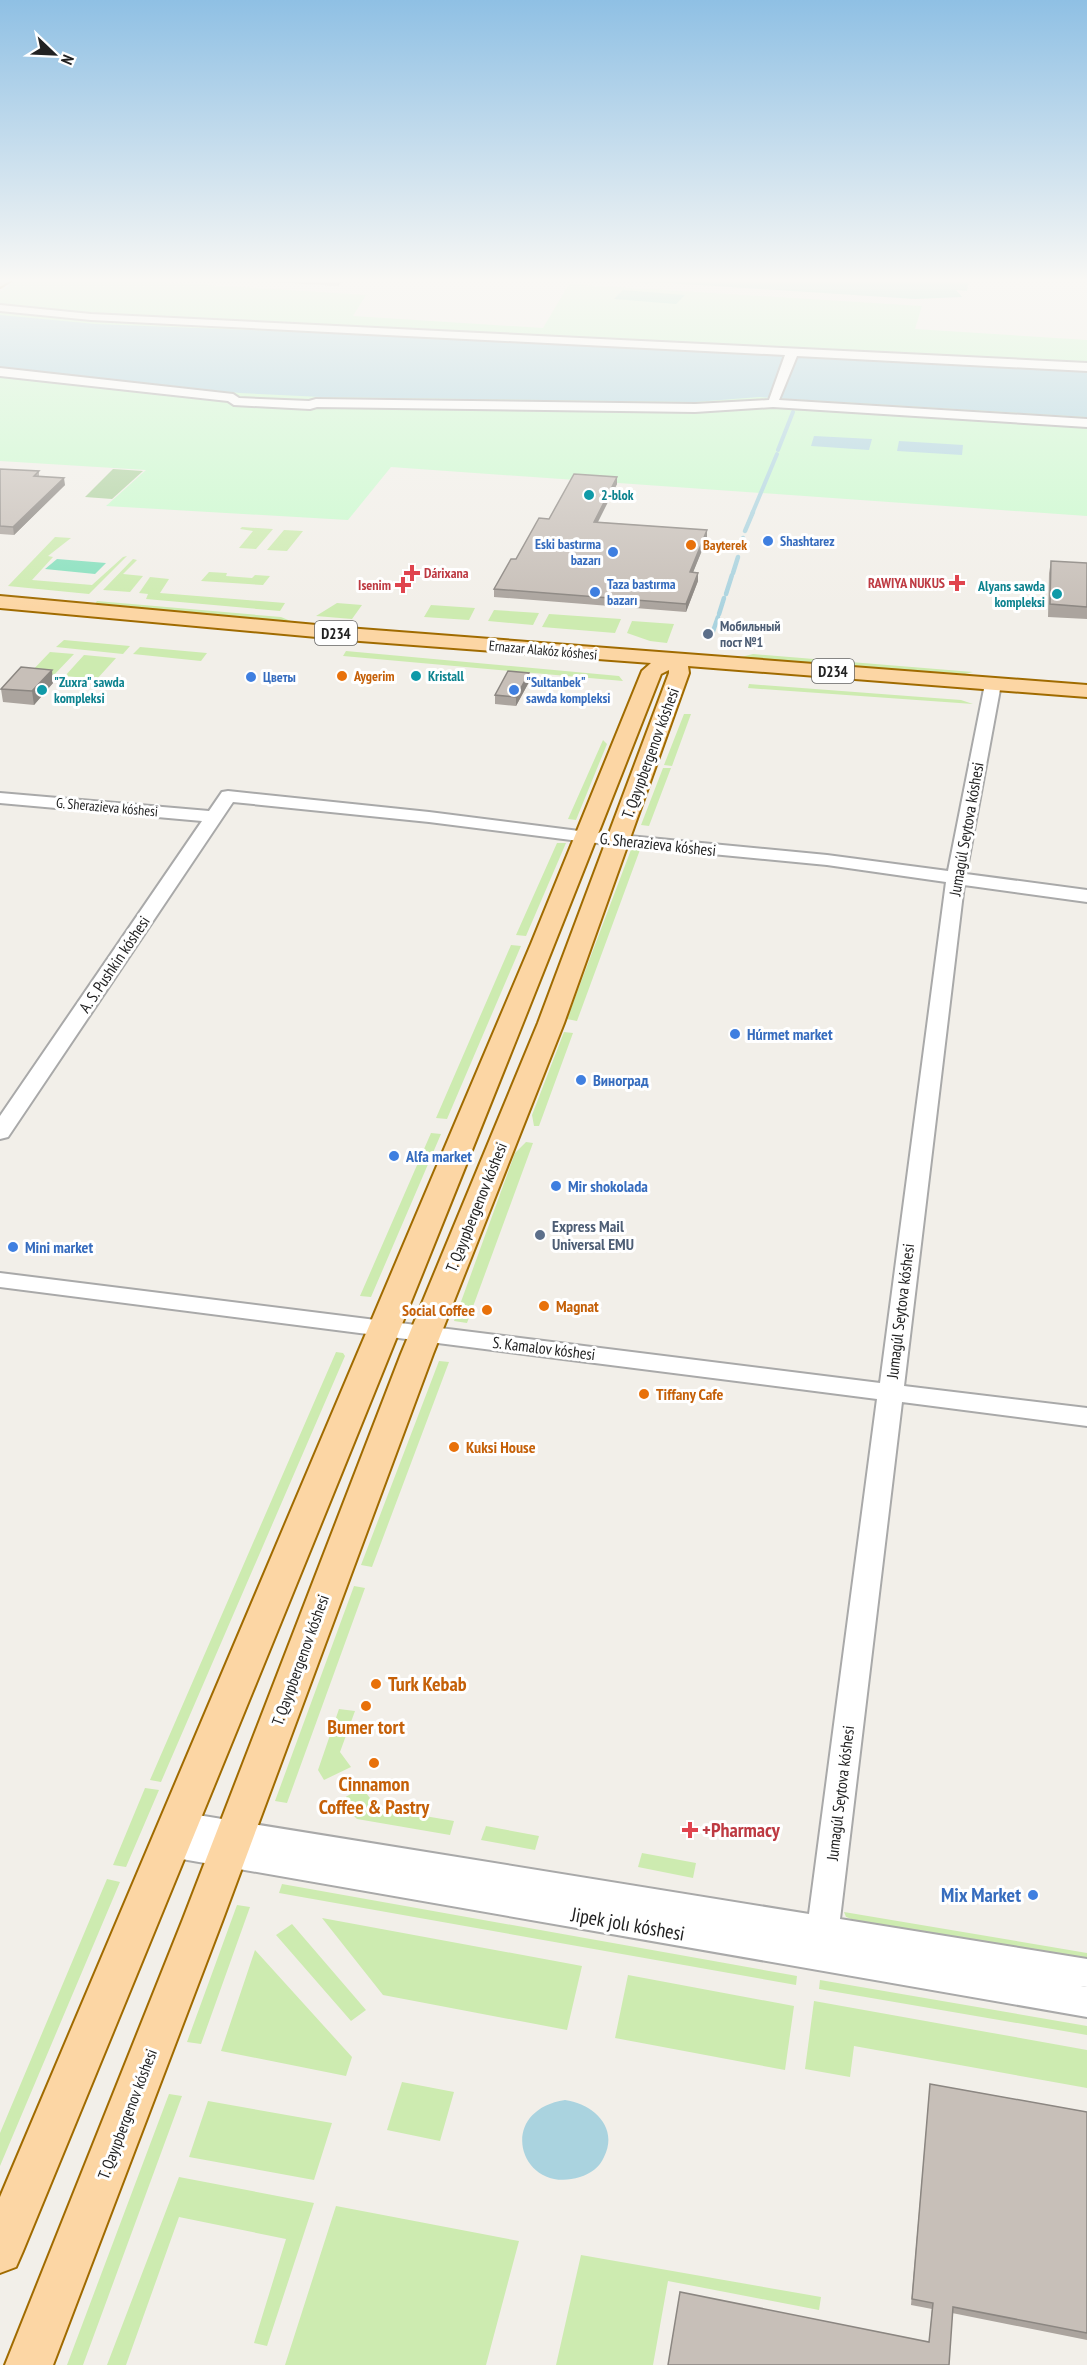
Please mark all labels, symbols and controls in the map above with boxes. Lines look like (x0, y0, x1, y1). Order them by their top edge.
north arrow (24, 24, 84, 84)
text: N (57, 52, 79, 68)
place label: 2-blok (601, 486, 634, 504)
marker: 2-blok (582, 488, 596, 502)
place label: Shashtarez (780, 532, 835, 550)
marker: Shashtarez (761, 534, 775, 548)
place label: Eski bastırma bazarı (535, 535, 601, 569)
place label: Bayterek (703, 536, 747, 554)
marker: Bayterek (684, 538, 698, 552)
marker: Eski bastırma bazarı (606, 545, 620, 559)
place label: Dárixana (424, 564, 469, 582)
marker: Dárixana (405, 566, 419, 580)
place label: RAWIYA NUKUS (868, 574, 945, 592)
place label: Taza bastırma bazarı (607, 575, 676, 609)
place label: Isenim (358, 576, 391, 594)
marker: RAWIYA NUKUS (950, 576, 964, 590)
place label: Alyans sawda kompleksi (977, 577, 1045, 611)
marker: Isenim (396, 578, 410, 592)
marker: Taza bastırma bazarı (588, 585, 602, 599)
marker: Alyans sawda kompleksi (1050, 587, 1064, 601)
place label: Мобильный пост №1 (720, 617, 781, 651)
road number: D234 (315, 621, 357, 645)
marker: Мобильный пост №1 (701, 627, 715, 641)
street label: Ernazar Alakóz kóshesi (488, 636, 598, 664)
road number: D234 (812, 659, 854, 683)
place label: Aygerim (353, 667, 395, 685)
place label: Kristall (428, 667, 464, 685)
place label: Цветы (263, 668, 296, 686)
marker: Aygerim (335, 669, 349, 683)
marker: Kristall (409, 669, 423, 683)
marker: Цветы (244, 670, 258, 684)
place label: "Zuxra" sawda kompleksi (54, 673, 125, 707)
place label: "Sultanbek" sawda kompleksi (526, 673, 611, 707)
marker: "Zuxra" sawda kompleksi (35, 683, 49, 697)
marker: "Sultanbek" sawda kompleksi (507, 683, 521, 697)
street label: T. Qayıpbergenov kóshesi (617, 685, 683, 821)
street label: Jumagúl Seytova kóshesi (944, 760, 988, 899)
street label: G. Sherazieva kóshesi (55, 794, 159, 820)
street label: G. Sherazieva kóshesi (599, 828, 717, 860)
street label: A. S. Pushkin kóshesi (74, 912, 154, 1016)
place label: Húrmet market (747, 1024, 833, 1044)
marker: Húrmet market (728, 1027, 742, 1041)
place label: Виноград (593, 1070, 649, 1090)
marker: Виноград (574, 1073, 588, 1087)
street label: T. Qayıpbergenov kóshesi (441, 1139, 511, 1275)
place label: Alfa market (405, 1146, 472, 1166)
marker: Alfa market (387, 1149, 401, 1163)
place label: Mir shokolada (568, 1176, 648, 1196)
marker: Mir shokolada (549, 1179, 563, 1193)
place label: Express Mail Universal EMU (552, 1216, 634, 1254)
marker: Express Mail Universal EMU (533, 1228, 547, 1242)
place label: Mini market (25, 1237, 93, 1257)
marker: Mini market (6, 1240, 20, 1254)
street label: Jumagúl Seytova kóshesi (882, 1242, 918, 1381)
place label: Мagnat (556, 1296, 599, 1316)
marker: Мagnat (537, 1299, 551, 1313)
place label: Social Coffee (402, 1300, 475, 1320)
marker: Social Coffee (480, 1303, 494, 1317)
street label: S. Kamalov kóshesi (492, 1332, 596, 1364)
place label: Tiffany Cafe (656, 1384, 724, 1404)
marker: Tiffany Cafe (637, 1387, 651, 1401)
place label: Kuksi House (466, 1437, 536, 1457)
marker: Kuksi House (447, 1440, 461, 1454)
street label: T. Qayıpbergenov kóshesi (267, 1592, 333, 1728)
place label: Turk Kebab (388, 1671, 467, 1697)
marker: Turk Kebab (369, 1677, 383, 1691)
marker: Bumer tort (359, 1699, 373, 1713)
place label: Bumer tort (327, 1714, 405, 1740)
street label: Jumagúl Seytova kóshesi (822, 1724, 858, 1863)
marker: Cinnamon Coffee & Pastry (367, 1756, 381, 1770)
place label: Cinnamon Coffee & Pastry (319, 1771, 430, 1820)
place label: +Pharmacy (702, 1817, 781, 1843)
marker: +Pharmacy (683, 1823, 697, 1837)
place label: Mix Market (941, 1882, 1021, 1908)
marker: Mix Market (1026, 1888, 1040, 1902)
street label: Jipek jolı kóshesi (568, 1901, 687, 1947)
street label: T. Qayıpbergenov kóshesi (93, 2046, 161, 2182)

